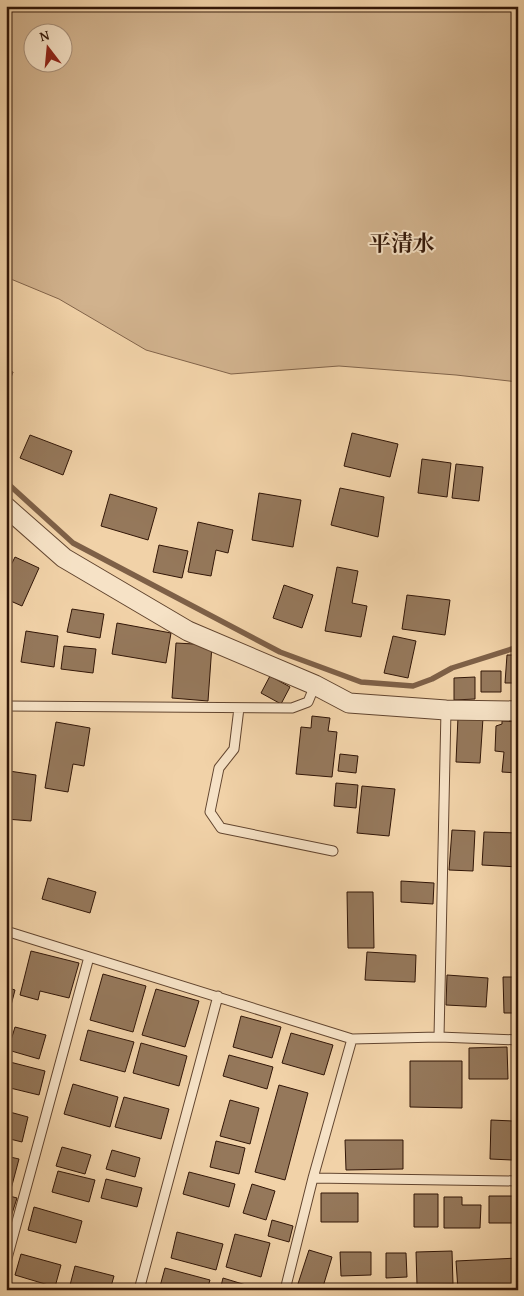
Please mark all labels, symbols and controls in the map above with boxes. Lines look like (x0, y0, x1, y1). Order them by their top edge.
north arrow (22, 22, 72, 72)
text: N (37, 24, 52, 46)
district label: 平清水 (369, 227, 435, 259)

